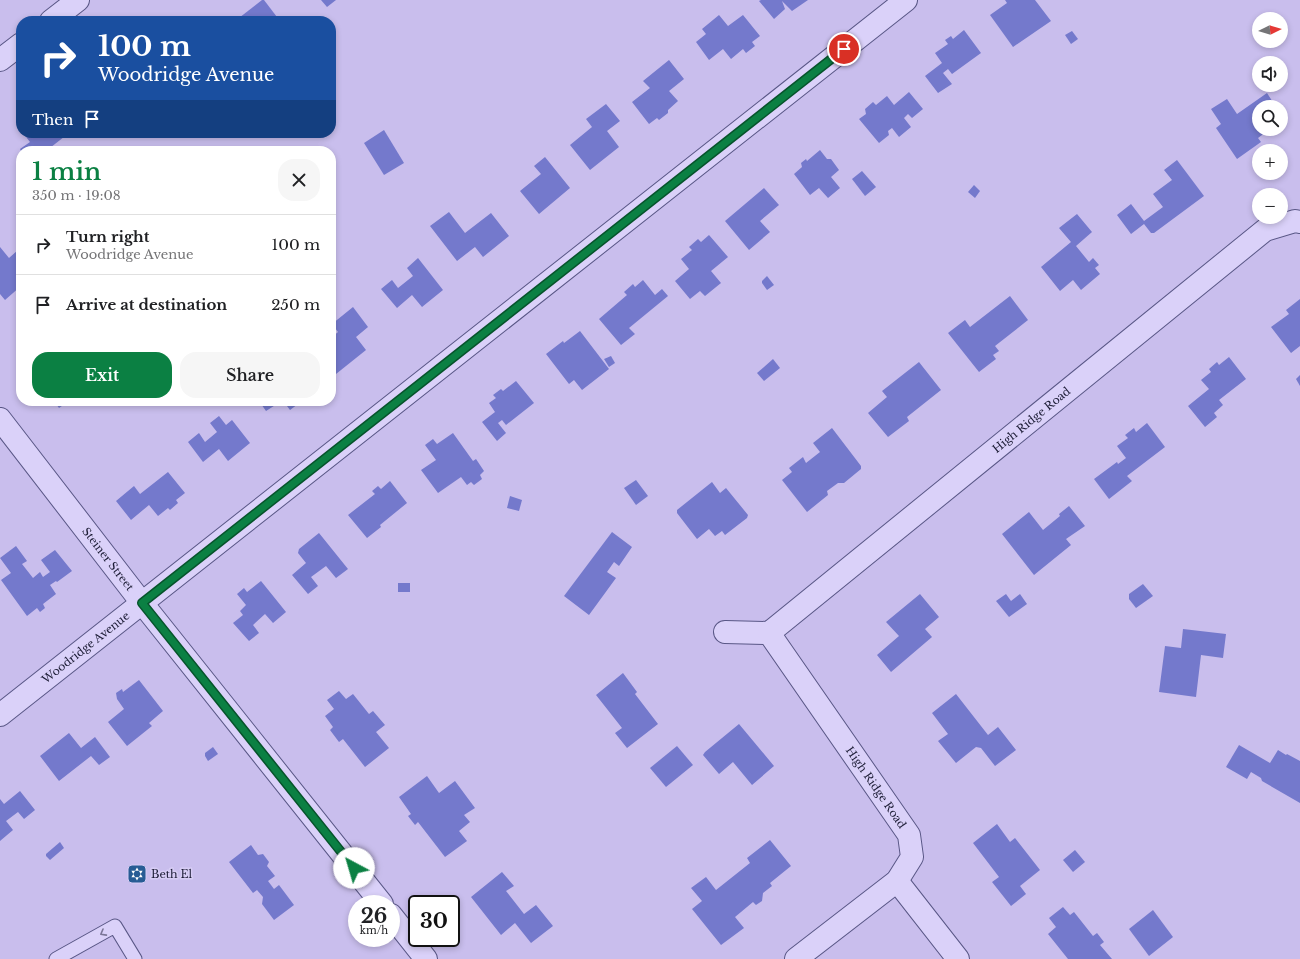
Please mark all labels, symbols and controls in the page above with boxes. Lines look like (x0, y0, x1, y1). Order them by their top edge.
north arrow (1252, 12, 1288, 48)
map controls (1252, 12, 1288, 224)
text: 100 m (98, 29, 191, 64)
icon: right (32, 32, 84, 84)
pin (827, 32, 861, 66)
icon: arrive (833, 38, 855, 60)
button: sound (1252, 56, 1288, 92)
text: Woodridge Avenue (98, 64, 274, 86)
button: search (1252, 100, 1288, 136)
icon: arrive (81, 108, 103, 130)
text: Then (32, 110, 73, 129)
button: + (1252, 144, 1288, 180)
text: 1 min (32, 157, 101, 186)
button: close (278, 159, 320, 201)
text: 350 m · 19:08 (32, 187, 121, 204)
button: − (1252, 188, 1288, 224)
text: Turn right (66, 227, 149, 246)
icon: right (32, 234, 54, 256)
text: 100 m (271, 235, 320, 254)
text: Woodridge Avenue (66, 246, 193, 263)
icon: arrive (32, 294, 54, 316)
text: Arrive at destination (66, 295, 227, 314)
text: 250 m (271, 295, 320, 314)
button: Exit (32, 352, 172, 398)
button: Share (180, 352, 320, 398)
street label: High Ridge Road (989, 384, 1074, 456)
street label: Steiner Street (79, 525, 138, 594)
street label: Woodridge Avenue (38, 609, 132, 687)
street label: High Ridge Road (843, 744, 910, 832)
position arrow (333, 847, 375, 889)
synagogue icon: Beth El (126, 863, 148, 885)
place label: Beth El (151, 867, 193, 881)
speed limit sign: 30 (408, 895, 460, 947)
text: 26 (361, 904, 387, 928)
text: km/h (360, 924, 388, 937)
one-way arrow (100, 929, 107, 936)

